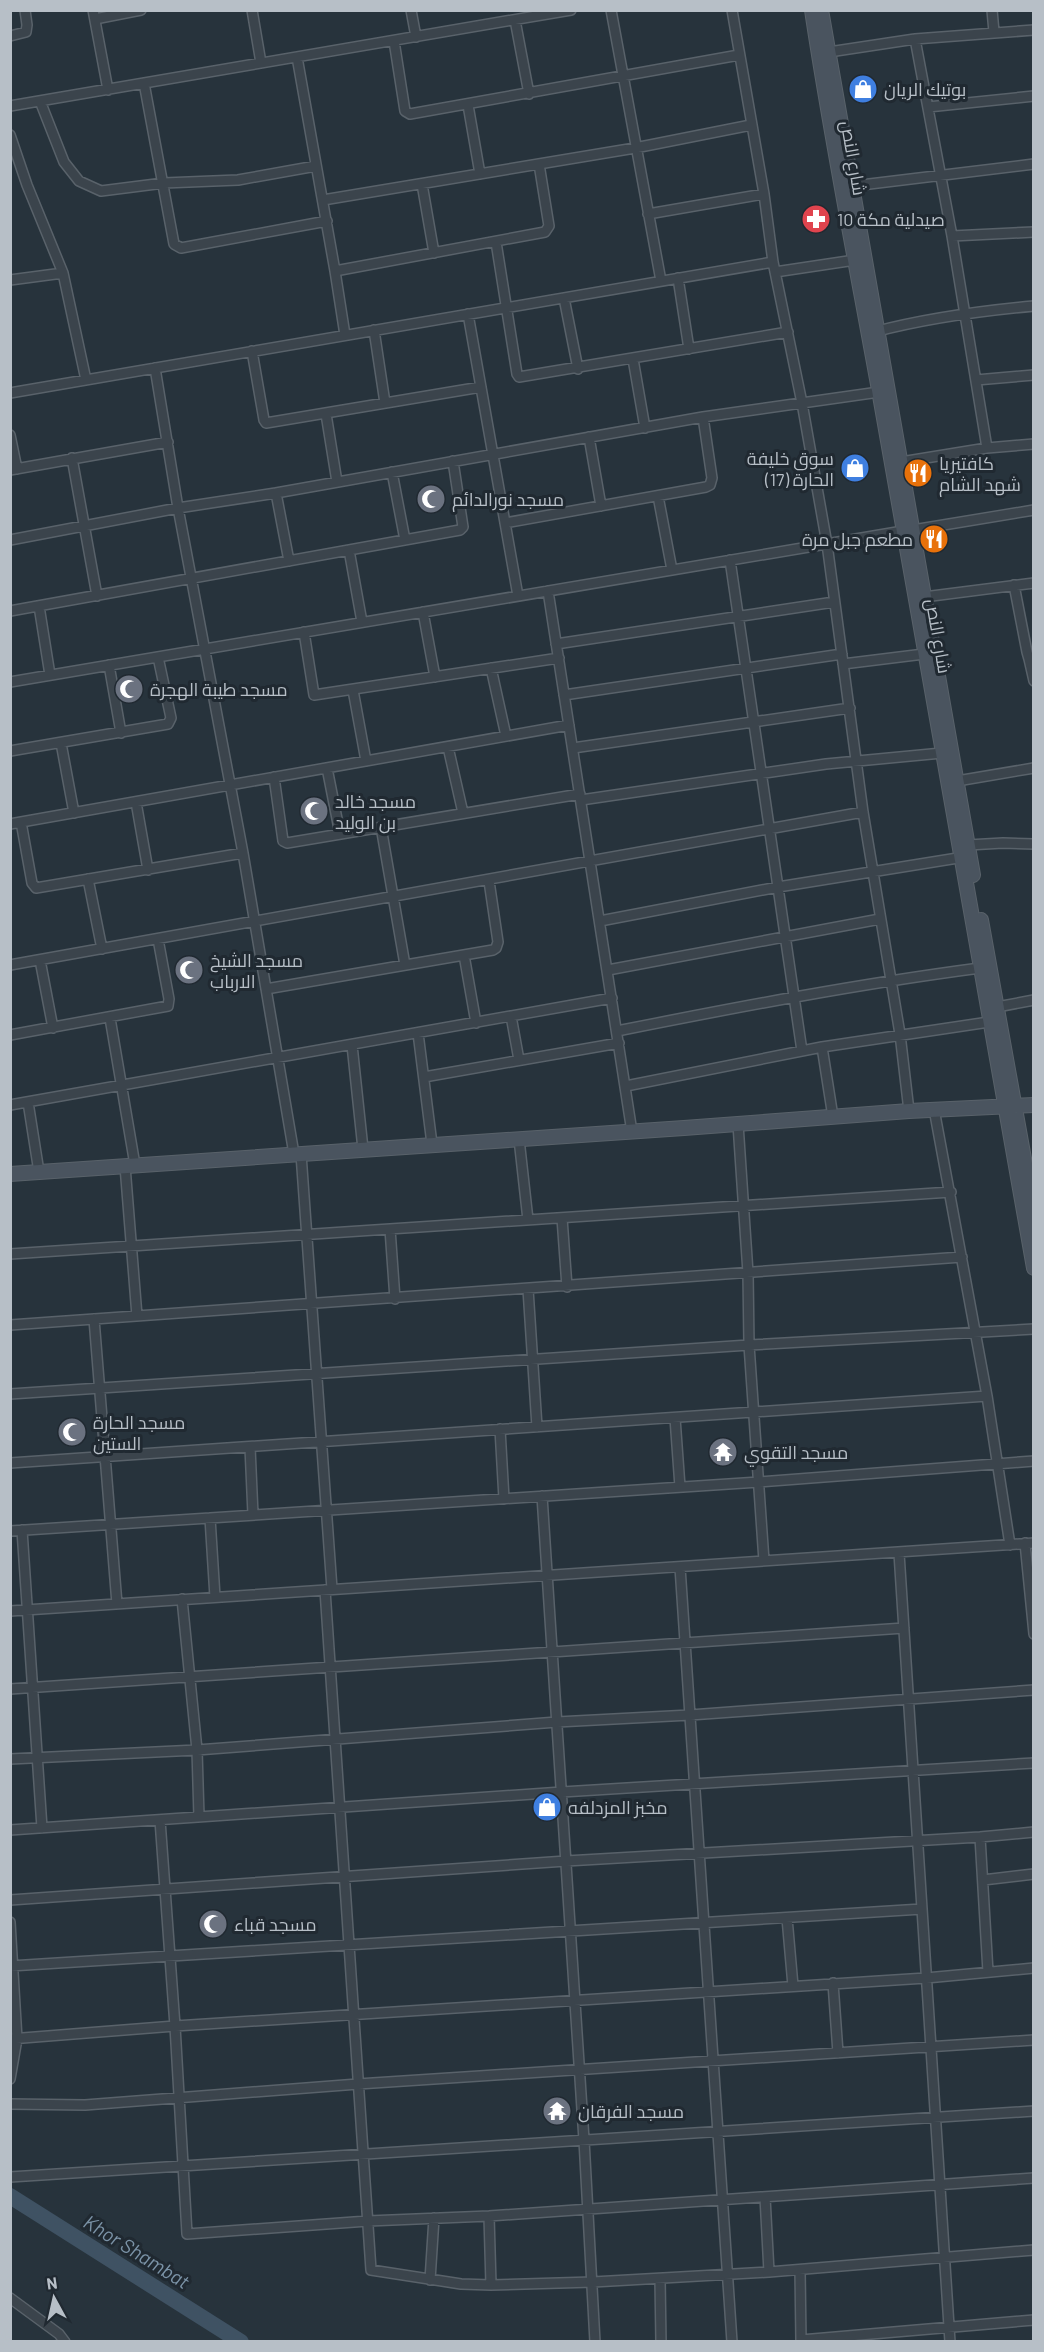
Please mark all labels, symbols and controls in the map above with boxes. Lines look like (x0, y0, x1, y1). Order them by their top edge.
shop icon: بوتيك الريان (847, 73, 879, 105)
place label: بوتيك الريان (884, 78, 966, 101)
street label: شارع النص (835, 119, 871, 197)
pharmacy icon: صيدلية مكة 10 (800, 203, 832, 235)
place label: صيدلية مكة 10 (837, 208, 945, 230)
place label: سوق خليفة الحارة (17) (747, 447, 834, 491)
shop icon: سوق خليفة الحارة (17) (839, 452, 871, 484)
place label: كافتيريا شهد الشام (939, 452, 1021, 497)
restaurant icon: كافتيريا شهد الشام (902, 457, 934, 489)
mosque icon: مسجد نورالدائم (415, 483, 447, 515)
place label: مسجد نورالدائم (452, 488, 564, 512)
restaurant icon: مطعم جبل مرة (918, 523, 950, 555)
place label: مطعم جبل مرة (802, 528, 913, 552)
street label: شارع النص (920, 597, 956, 675)
mosque icon: مسجد طيبة الهجرة (113, 673, 145, 705)
place label: مسجد طيبة الهجرة (150, 678, 288, 701)
place label: مسجد خالد بن الوليد (335, 790, 416, 834)
mosque icon: مسجد خالد بن الوليد (298, 795, 330, 827)
place label: مسجد الشيخ الارباب (210, 949, 303, 993)
mosque icon: مسجد الشيخ الارباب (173, 954, 205, 986)
place label: مسجد الحارة الستين (93, 1411, 185, 1455)
mosque icon: مسجد الحارة الستين (56, 1416, 88, 1448)
temple icon: مسجد التقوي (707, 1436, 739, 1468)
place label: مسجد التقوي (744, 1441, 848, 1467)
shop icon: مخبز المزدلفه (531, 1791, 563, 1823)
place label: مخبز المزدلفه (568, 1796, 668, 1819)
mosque icon: مسجد قباء (197, 1908, 229, 1940)
place label: مسجد قباء (234, 1913, 316, 1935)
temple icon: مسجد الفرقان (541, 2095, 573, 2127)
place label: مسجد الفرقان (578, 2100, 684, 2123)
water label: Khor Shambat (80, 2209, 194, 2293)
north arrow (24, 2268, 84, 2328)
text: N (45, 2273, 58, 2293)

